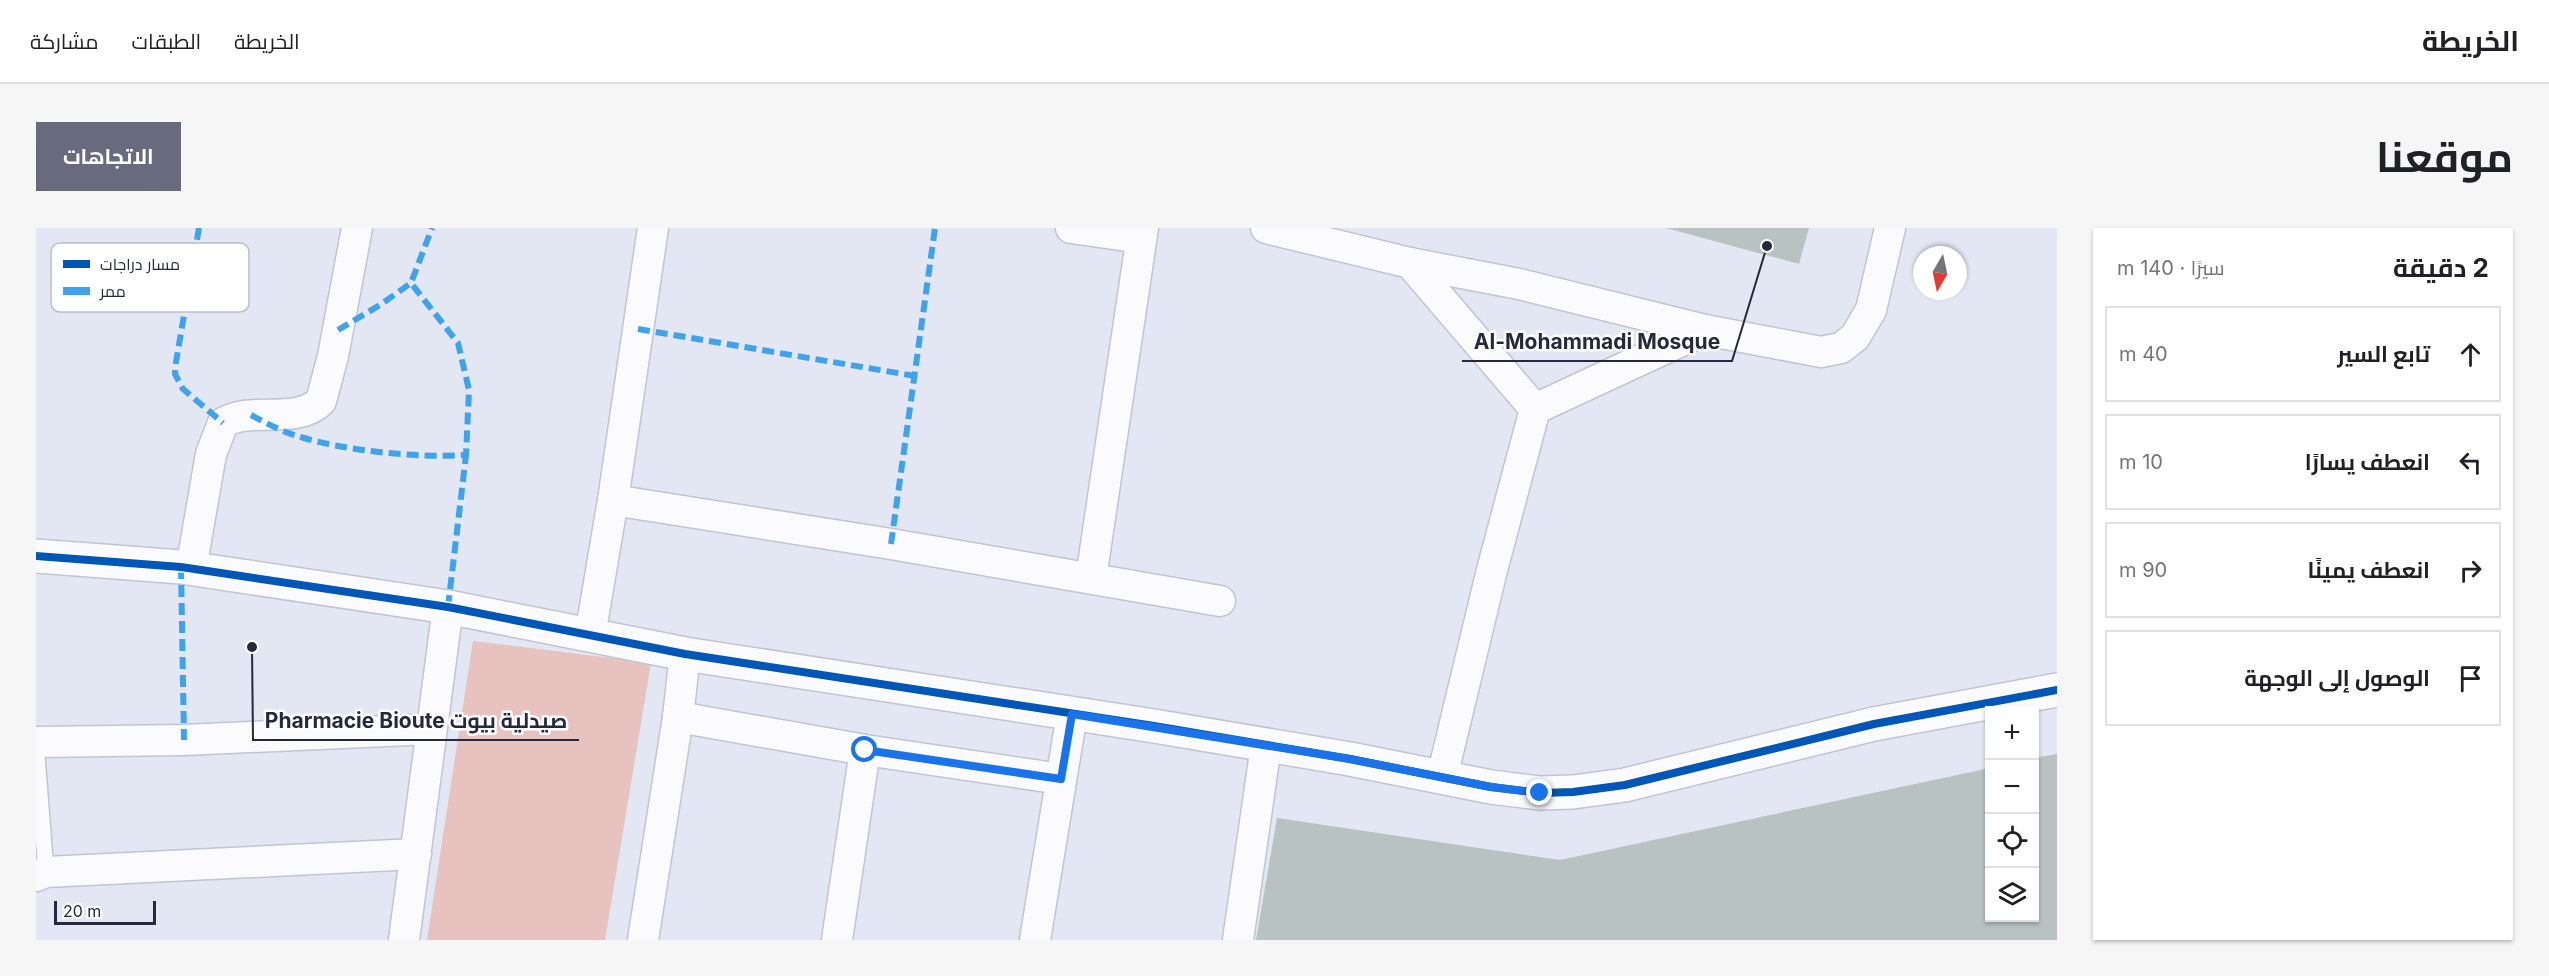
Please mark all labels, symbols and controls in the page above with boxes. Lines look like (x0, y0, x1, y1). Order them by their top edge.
text: الخريطة (2422, 24, 2519, 58)
text: مشاركة (30, 29, 99, 54)
text: الطبقات (132, 29, 201, 54)
text: الخريطة (234, 29, 300, 54)
button: الاتجاهات (36, 122, 181, 191)
text: موقعنا (2376, 131, 2513, 182)
legend (51, 243, 249, 312)
north arrow (1913, 246, 1967, 300)
text: 2 دقيقة (2393, 252, 2489, 283)
text: مسار دراجات (100, 254, 180, 274)
text: سيرًا · 140 m (2117, 256, 2225, 280)
text: ممر (99, 281, 126, 301)
callout: Al-Mohammadi Mosque (1462, 322, 1732, 361)
text: Al-Mohammadi Mosque (1474, 329, 1720, 354)
icon: ahead (2454, 338, 2487, 371)
text: تابع السير (2337, 341, 2430, 367)
text: 40 m (2119, 342, 2168, 366)
icon: left (2454, 446, 2487, 479)
text: انعطف يسارًا (2305, 449, 2430, 475)
text: 10 m (2119, 450, 2163, 474)
icon: right (2454, 554, 2487, 587)
text: انعطف يمينًا (2308, 557, 2430, 583)
text: 90 m (2119, 558, 2167, 582)
icon: arrive (2454, 662, 2487, 695)
text: الوصول إلى الوجهة (2244, 665, 2430, 691)
callout: Pharmacie Bioute صيدلية بيوت (253, 701, 579, 740)
map controls (1985, 706, 2039, 922)
button: + (1985, 706, 2039, 760)
text: Pharmacie Bioute صيدلية بيوت (265, 708, 567, 734)
route start (851, 736, 877, 762)
button: − (1985, 760, 2039, 814)
route end (1526, 779, 1552, 805)
button: locate (1985, 814, 2039, 868)
button: layers (1985, 868, 2039, 922)
scale bar (54, 898, 156, 926)
text: 20 m (63, 901, 101, 921)

